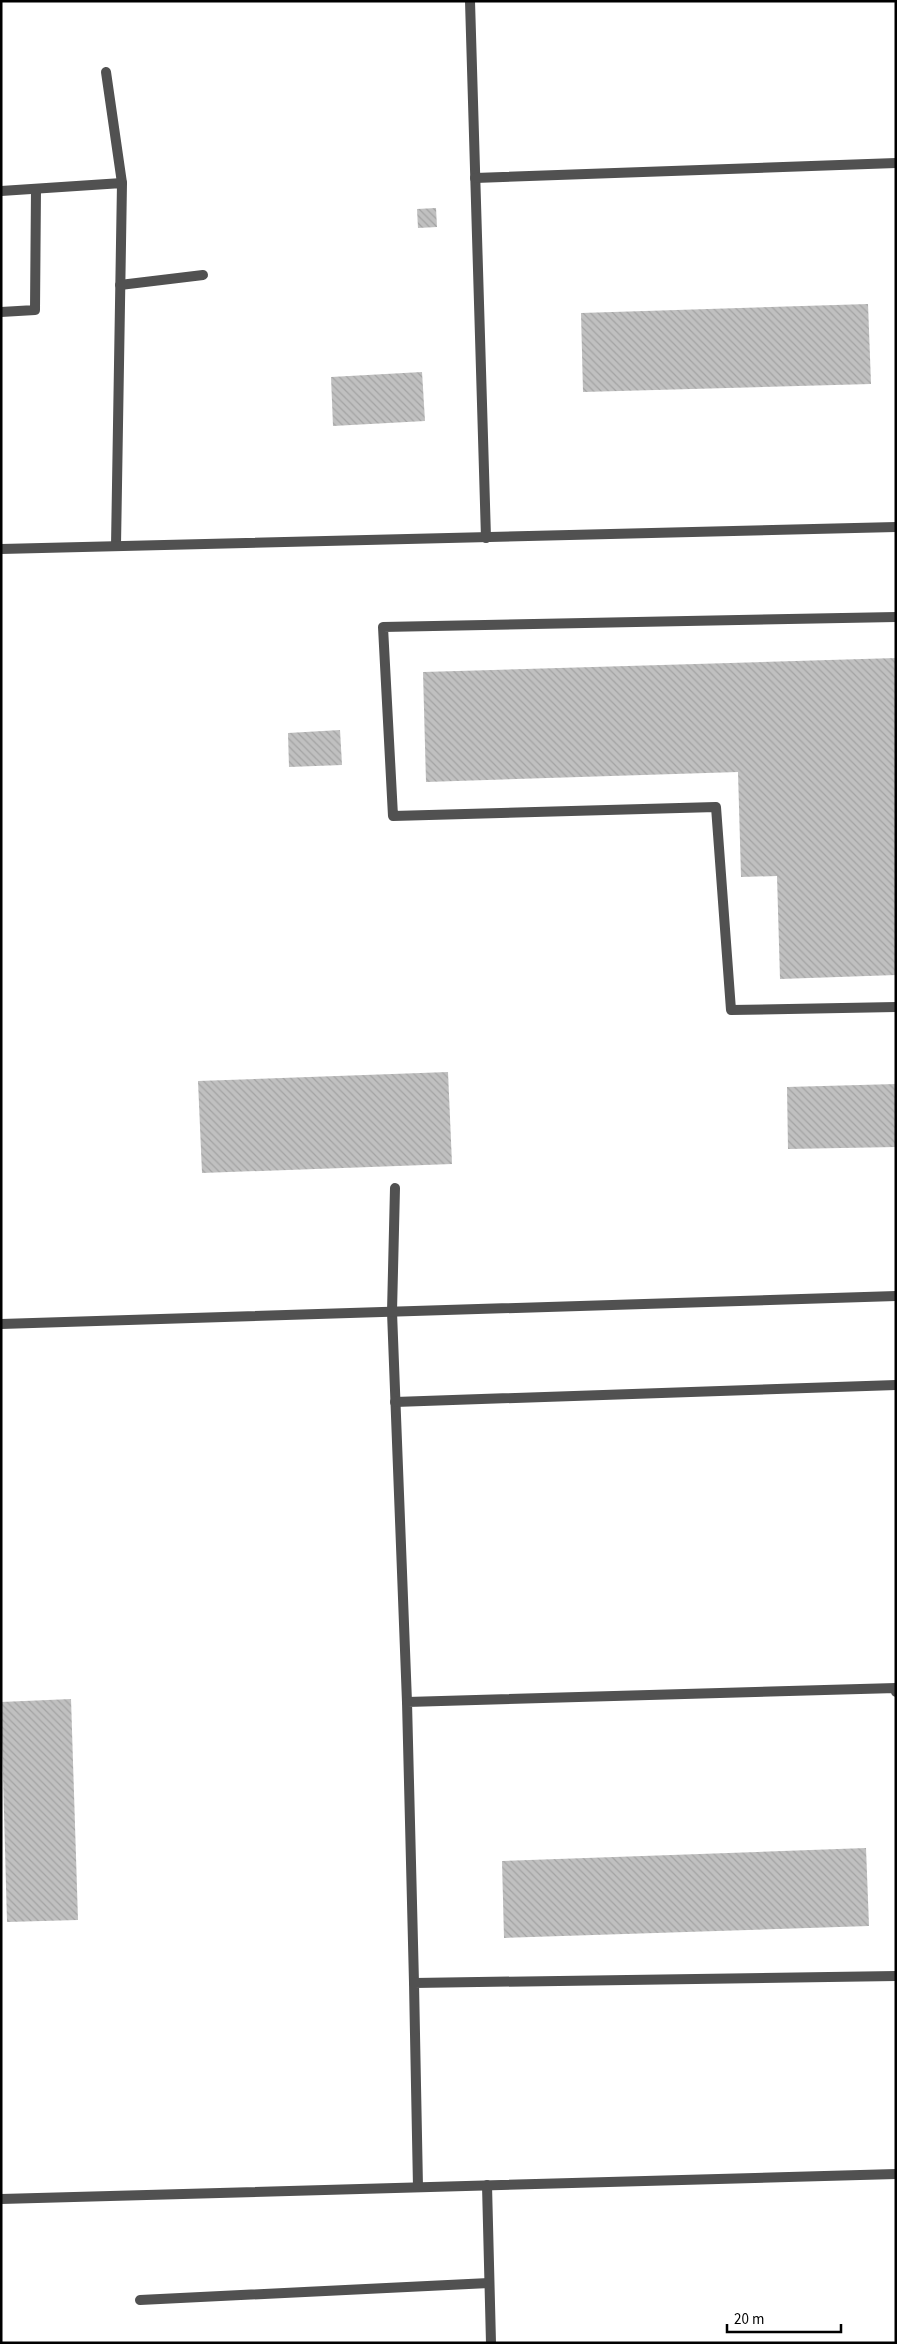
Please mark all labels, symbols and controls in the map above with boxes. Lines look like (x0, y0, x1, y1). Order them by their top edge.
scale bar (727, 2302, 841, 2334)
text: 20 m (734, 2309, 764, 2330)

